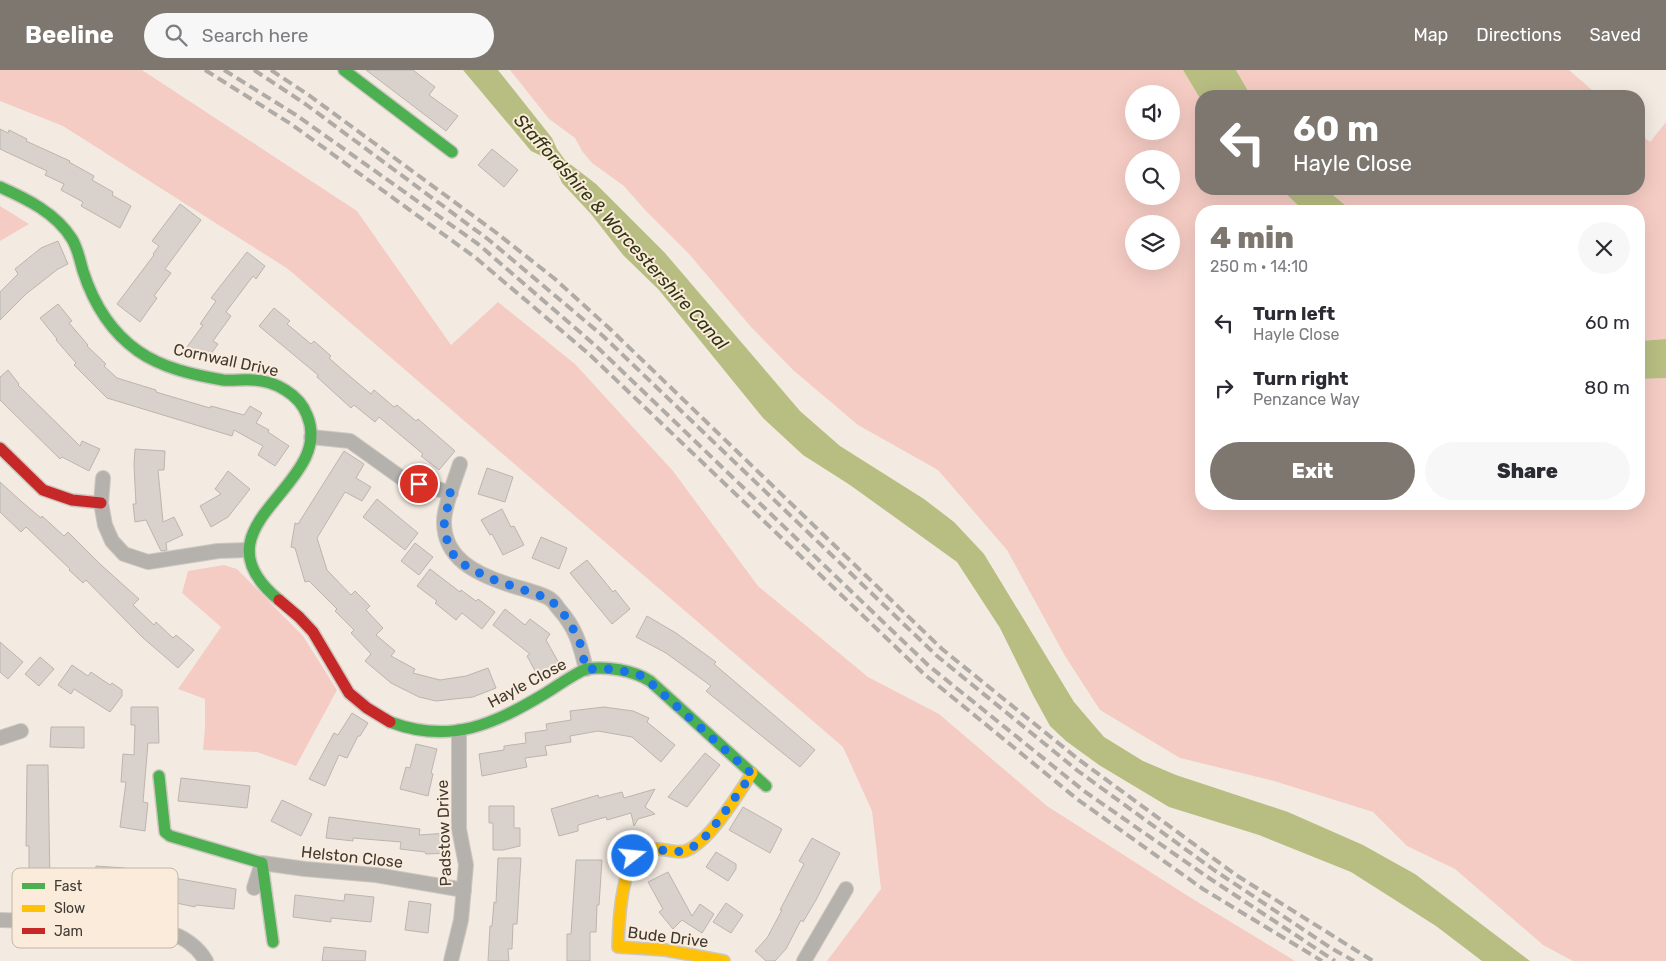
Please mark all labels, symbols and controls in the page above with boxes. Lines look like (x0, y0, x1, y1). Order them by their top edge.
search box (144, 13, 494, 58)
text: Beeline (25, 21, 114, 49)
icon: search (162, 21, 190, 49)
text: Search here (202, 24, 308, 47)
text: Map (1413, 24, 1448, 46)
text: Directions (1476, 24, 1562, 46)
text: Saved (1590, 24, 1641, 46)
map controls (1125, 85, 1180, 270)
button: sound (1125, 85, 1180, 140)
text: 60 m (1293, 108, 1379, 150)
water label: Staffordshire & Worcestershire Canal (509, 110, 733, 355)
icon: left (1210, 110, 1275, 175)
button: search (1125, 150, 1180, 205)
text: Hayle Close (1293, 150, 1412, 177)
button: layers (1125, 215, 1180, 270)
text: 4 min (1210, 220, 1294, 256)
button: close (1578, 222, 1630, 274)
text: 250 m · 14:10 (1210, 257, 1308, 276)
text: Turn left (1253, 302, 1335, 325)
icon: left (1210, 309, 1238, 337)
text: 60 m (1585, 311, 1630, 334)
text: Hayle Close (1253, 325, 1340, 344)
street label: Cornwall Drive (172, 340, 280, 380)
text: Turn right (1253, 367, 1348, 390)
icon: right (1210, 374, 1238, 402)
text: 80 m (1584, 376, 1630, 399)
text: Penzance Way (1253, 390, 1360, 409)
button: Exit (1210, 442, 1415, 500)
button: Share (1425, 442, 1630, 500)
pin (398, 463, 440, 505)
icon: arrive (405, 470, 433, 498)
street label: Hayle Close (484, 654, 570, 712)
street label: Padstow Drive (433, 779, 455, 887)
position arrow (606, 829, 658, 881)
street label: Helston Close (300, 842, 404, 872)
legend (12, 868, 178, 948)
text: Fast (54, 878, 83, 895)
text: Slow (54, 900, 85, 917)
text: Jam (54, 923, 83, 940)
street label: Bude Drive (627, 923, 710, 951)

